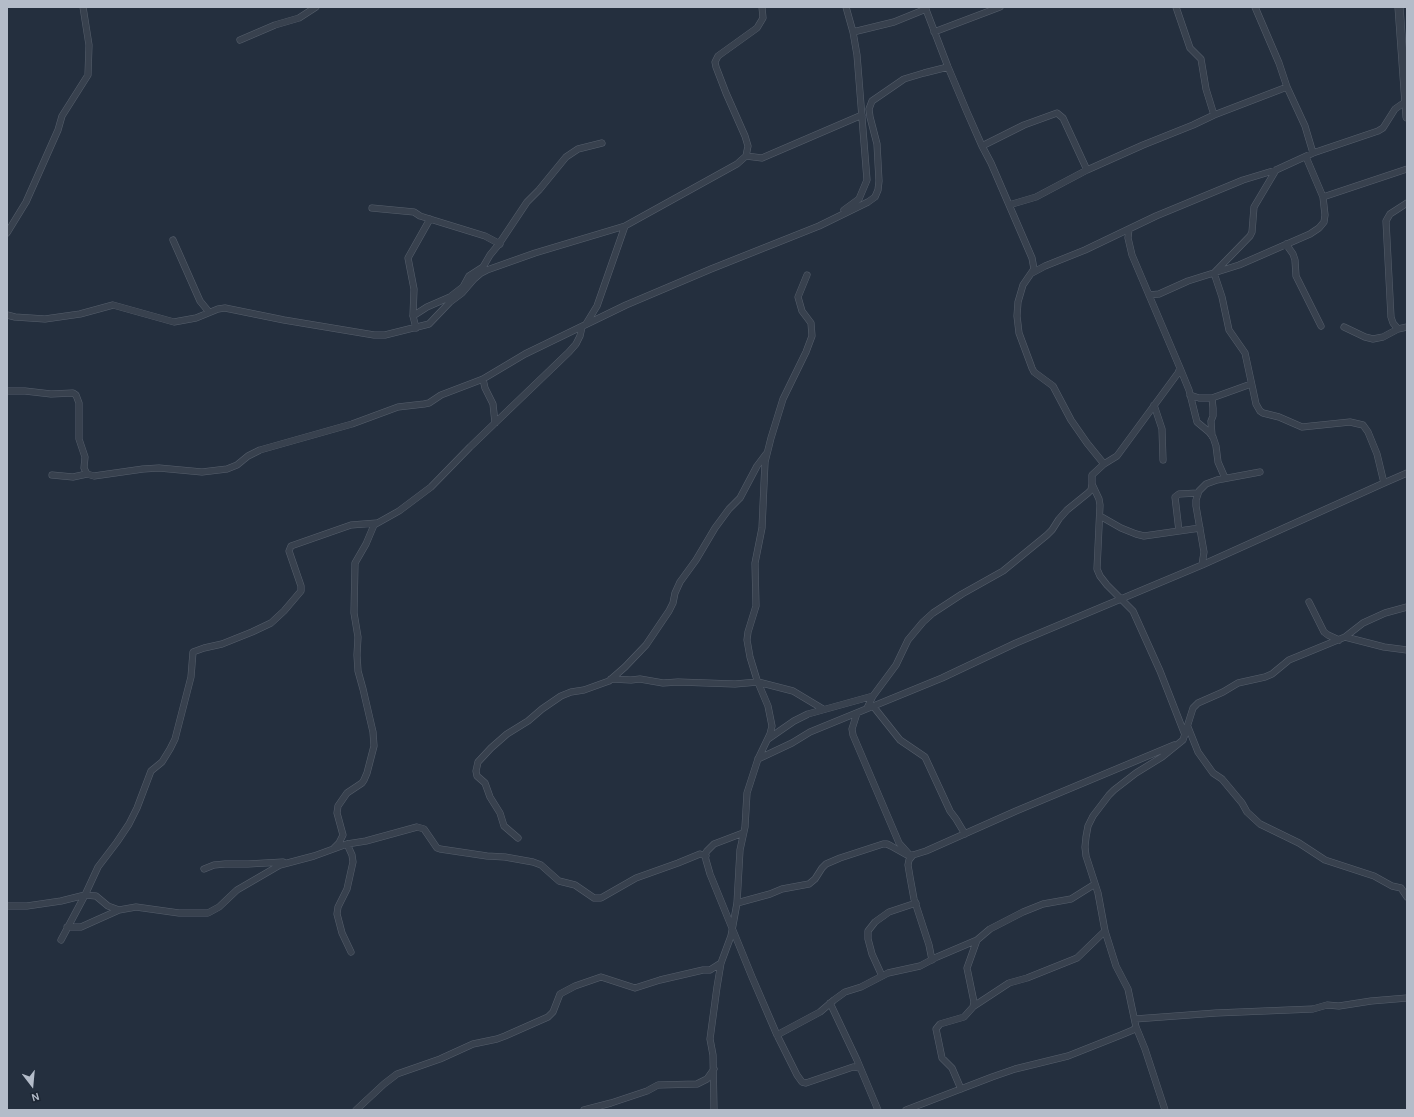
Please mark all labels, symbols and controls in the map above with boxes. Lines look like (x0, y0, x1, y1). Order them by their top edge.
north arrow (12, 1065, 52, 1105)
text: N (30, 1090, 41, 1104)

